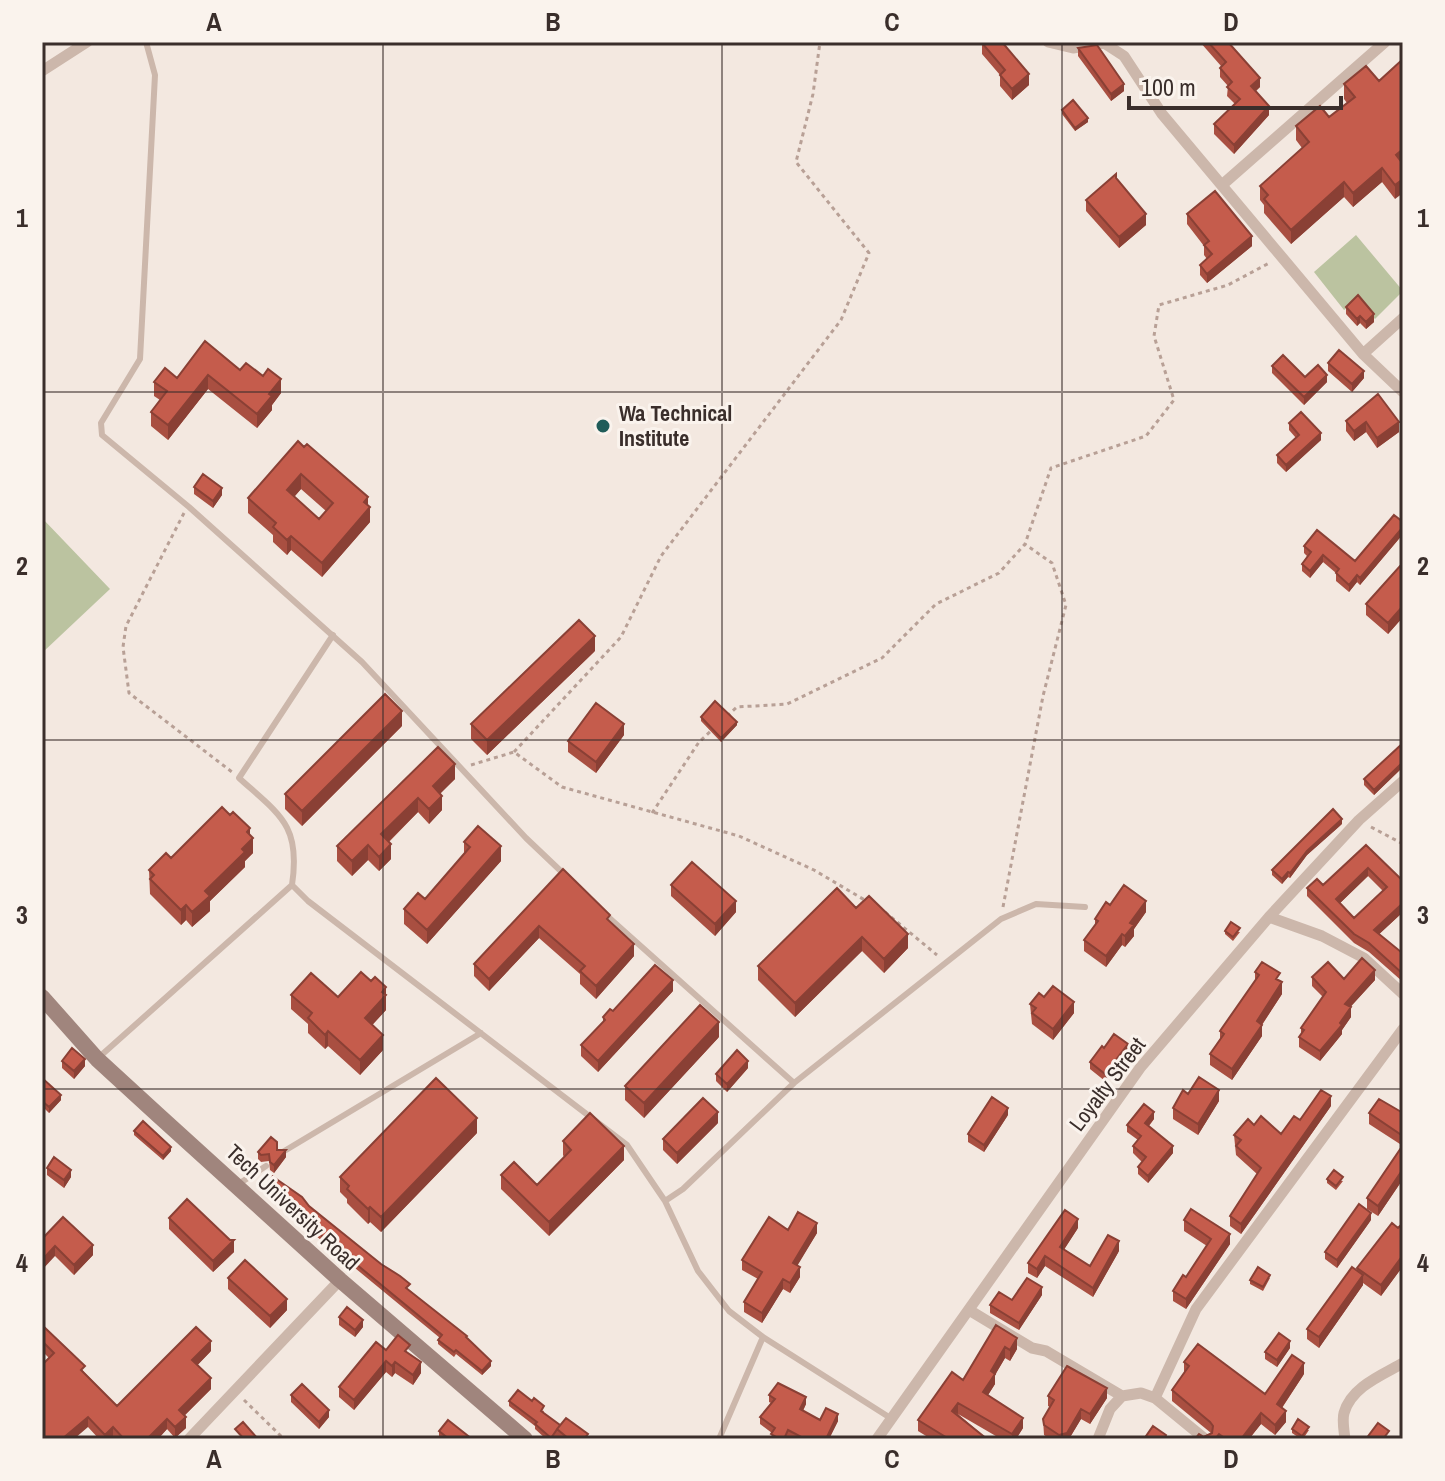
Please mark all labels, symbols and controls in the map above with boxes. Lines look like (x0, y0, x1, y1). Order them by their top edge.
text: A (206, 4, 222, 39)
text: B (545, 4, 561, 39)
text: C (884, 4, 900, 39)
text: D (1223, 4, 1239, 39)
scale bar (1129, 60, 1341, 110)
text: 100 m (1141, 71, 1196, 103)
text: 1 (16, 200, 28, 235)
text: 1 (1417, 200, 1429, 235)
place label: Wa Technical Institute (619, 398, 732, 453)
marker: Wa Technical Institute (594, 417, 612, 435)
text: 2 (16, 548, 28, 583)
text: 2 (1417, 548, 1429, 583)
text: 3 (16, 897, 28, 932)
text: 3 (1417, 897, 1429, 932)
street label: Loyalty Street (1062, 1031, 1152, 1137)
street label: Tech University Road (220, 1137, 366, 1277)
text: 4 (16, 1245, 28, 1280)
text: 4 (1417, 1245, 1429, 1280)
text: A (206, 1441, 222, 1476)
text: B (545, 1441, 561, 1476)
text: C (884, 1441, 900, 1476)
text: D (1223, 1441, 1239, 1476)

